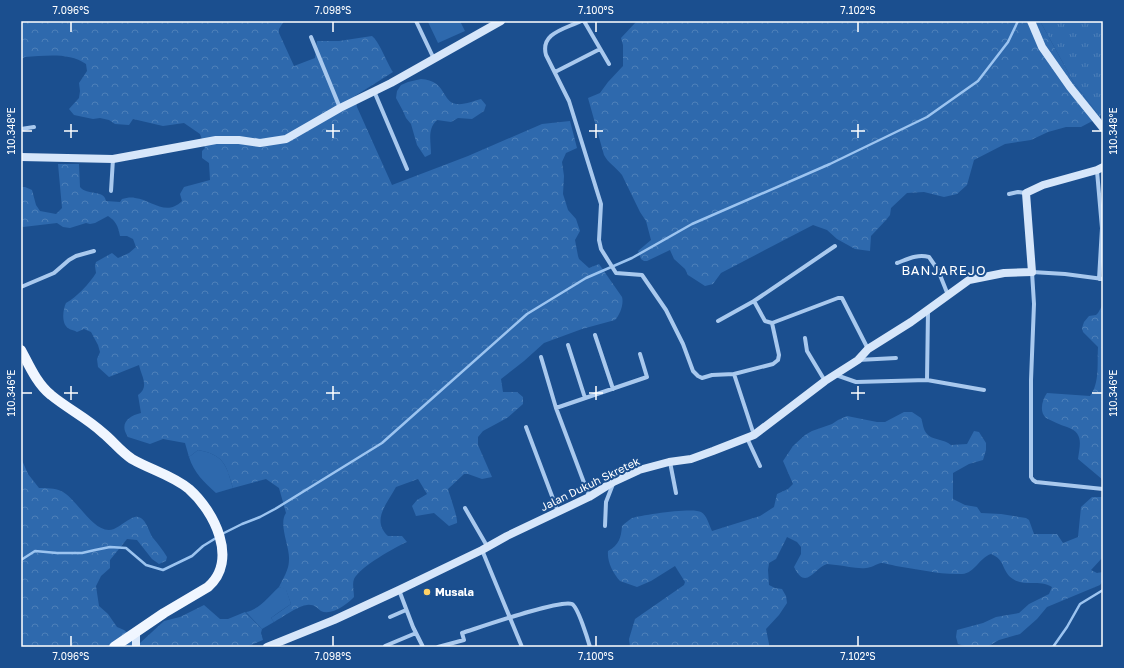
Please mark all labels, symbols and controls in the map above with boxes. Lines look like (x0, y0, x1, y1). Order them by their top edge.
text: 7.096°S (53, 4, 89, 16)
text: 7.098°S (315, 4, 351, 16)
text: 7.100°S (578, 4, 614, 16)
text: 7.102°S (840, 4, 876, 16)
text: 110.348°E (5, 108, 17, 154)
text: 110.348°E (1107, 108, 1119, 154)
district label: BANJAREJO (901, 262, 987, 278)
text: 110.346°E (5, 370, 17, 416)
text: 110.346°E (1107, 370, 1119, 416)
street label: Jalan Dukuh Skretek (538, 454, 642, 513)
place label: Musala (435, 585, 474, 598)
marker: Musala (422, 587, 432, 597)
text: 7.096°S (53, 650, 89, 662)
text: 7.098°S (315, 650, 351, 662)
text: 7.100°S (578, 650, 614, 662)
text: 7.102°S (840, 650, 876, 662)

